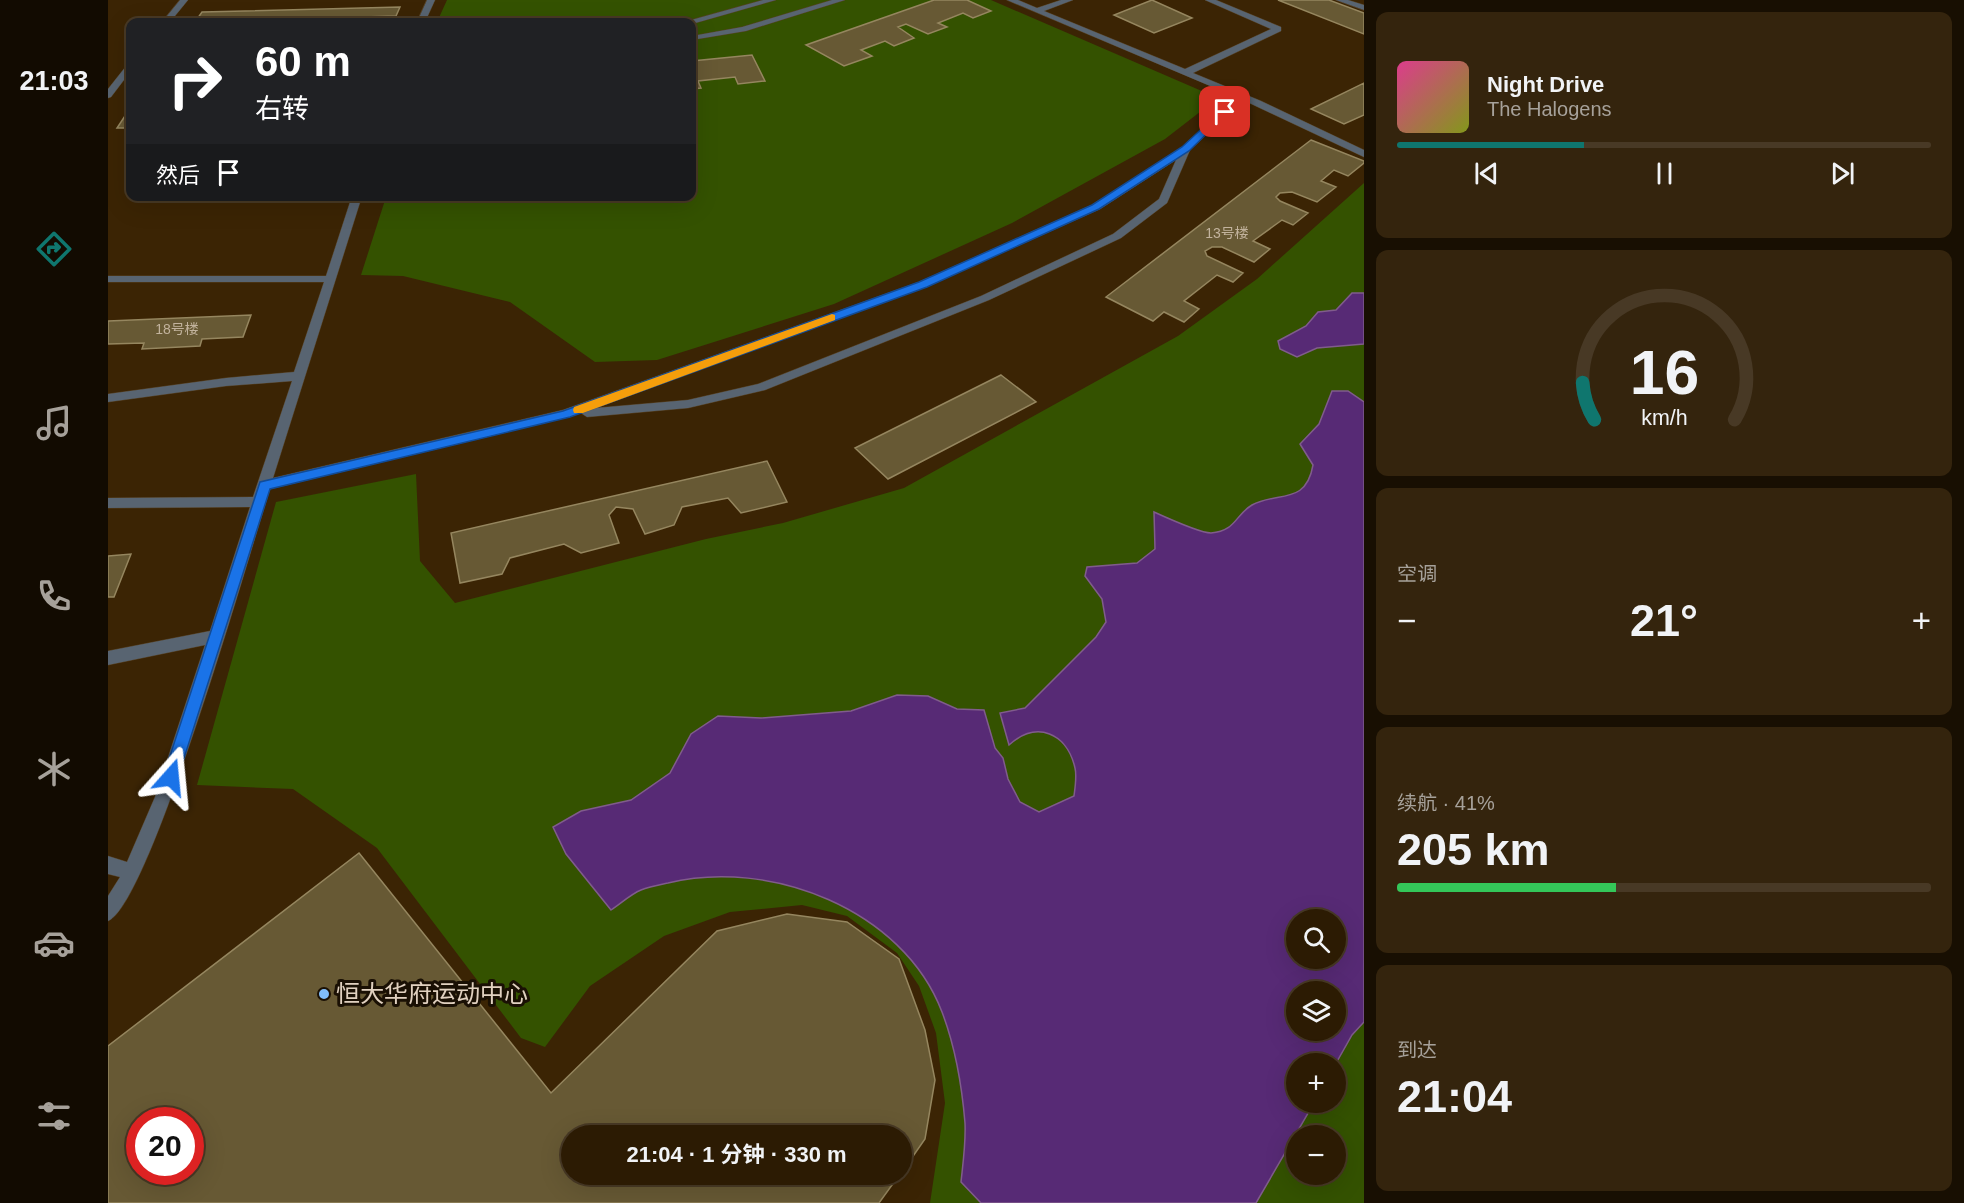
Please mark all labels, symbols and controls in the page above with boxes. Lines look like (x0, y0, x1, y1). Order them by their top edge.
text: 60 m (255, 38, 351, 85)
icon: right (156, 42, 234, 120)
text: 21:03 (19, 66, 89, 96)
text: Night Drive (1487, 72, 1604, 97)
pin (1199, 86, 1250, 137)
text: 右转 (255, 94, 309, 124)
icon: arrive (1208, 95, 1241, 128)
text: The Halogens (1487, 98, 1612, 120)
icon: arrive (212, 156, 245, 189)
icon: previous (1470, 157, 1503, 190)
icon: pause (1648, 157, 1681, 190)
icon: next (1826, 157, 1859, 190)
text: 然后 (156, 163, 200, 188)
house number: 13号楼 (1205, 225, 1249, 241)
icon: directions (33, 228, 75, 270)
house number: 18号楼 (155, 321, 199, 337)
text: 16 (1629, 338, 1699, 407)
icon: music (33, 402, 75, 444)
text: km/h (1641, 407, 1687, 431)
text: 空调 (1397, 563, 1437, 585)
icon: phone (33, 575, 75, 617)
text: 21° (1630, 595, 1698, 646)
text: − (1397, 602, 1416, 639)
text: + (1912, 602, 1931, 639)
position arrow (139, 745, 203, 809)
icon: climate (33, 748, 75, 790)
text: 续航 · 41% (1397, 792, 1495, 814)
text: 205 km (1397, 824, 1550, 875)
map controls (1286, 909, 1346, 1185)
button: search (1286, 909, 1346, 969)
icon: car (33, 922, 75, 964)
place label: 恒大华府运动中心 (336, 980, 528, 1007)
button: layers (1286, 981, 1346, 1041)
marker: 恒大华府运动中心 (317, 987, 331, 1001)
text: 到达 (1397, 1039, 1437, 1061)
button: + (1286, 1053, 1346, 1113)
text: 21:04 (1397, 1071, 1512, 1122)
icon: filters (33, 1095, 75, 1137)
speed limit sign: 20 (126, 1107, 204, 1185)
button: − (1286, 1125, 1346, 1185)
text: 21:04 · 1 分钟 · 330 m (626, 1142, 847, 1167)

